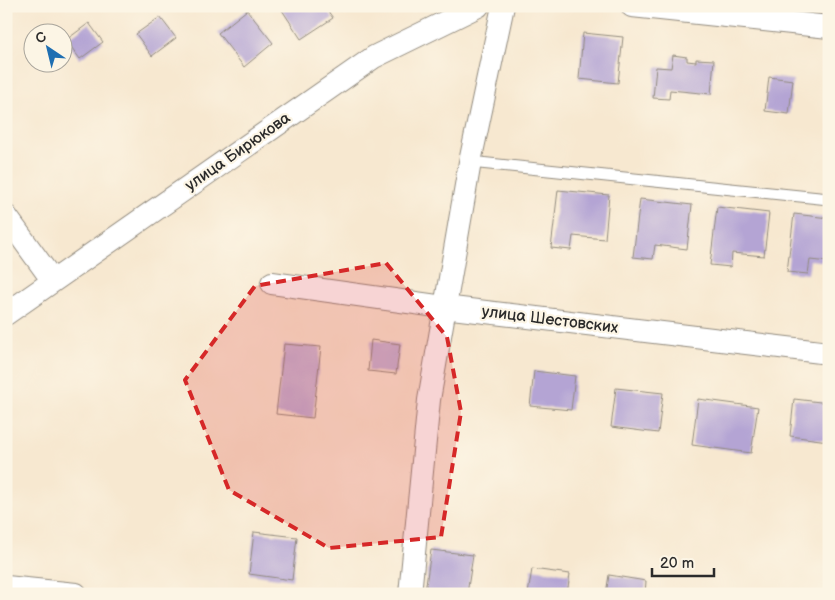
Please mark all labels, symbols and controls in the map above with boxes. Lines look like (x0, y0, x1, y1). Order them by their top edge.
north arrow (22, 22, 72, 72)
text: С (32, 28, 50, 48)
street label: улица Бирюкова (182, 108, 295, 195)
street label: улица Шестовских (481, 302, 619, 338)
scale bar (652, 545, 715, 577)
text: 20 m (660, 554, 694, 573)

